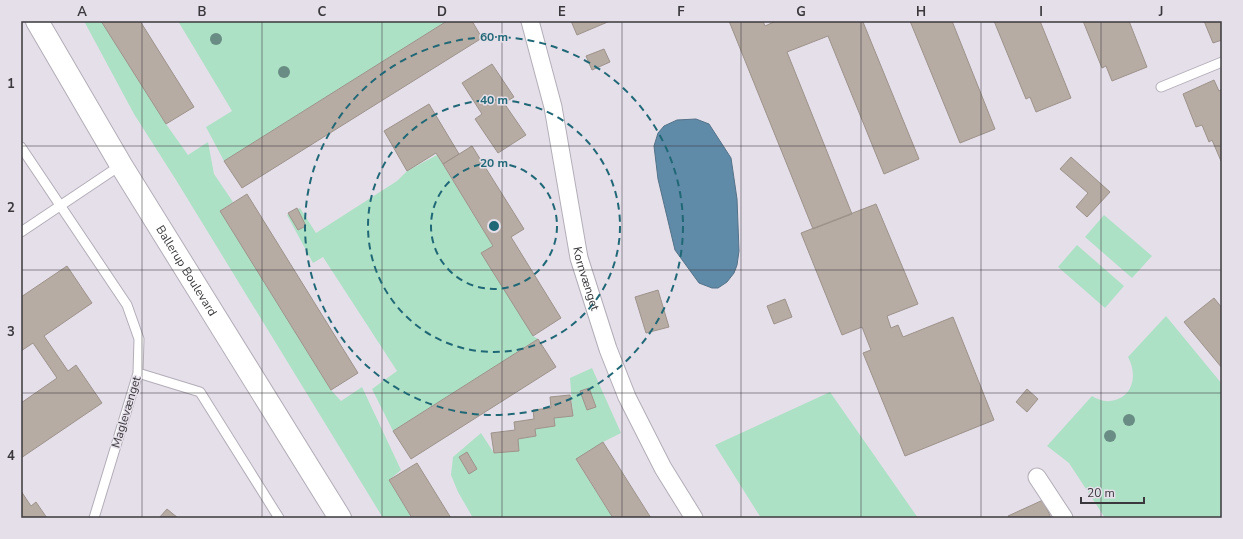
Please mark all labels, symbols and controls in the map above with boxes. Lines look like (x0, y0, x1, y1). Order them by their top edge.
text: A (77, 3, 87, 21)
text: B (198, 3, 207, 21)
text: C (318, 3, 327, 21)
text: D (437, 3, 447, 21)
text: E (558, 3, 566, 21)
text: F (677, 3, 685, 21)
text: G (796, 3, 806, 21)
text: H (916, 3, 926, 21)
text: I (1039, 3, 1043, 21)
text: J (1158, 3, 1163, 21)
text: 60 m (480, 29, 508, 45)
text: 1 (7, 75, 15, 93)
text: 40 m (480, 92, 508, 108)
text: 20 m (480, 155, 508, 171)
text: 2 (7, 199, 15, 217)
centre of rings (487, 219, 501, 233)
street label: Ballerup Boulevard (152, 222, 221, 319)
street label: Kornvænget (569, 246, 603, 313)
text: 3 (7, 323, 15, 341)
street label: Maglevænget (107, 373, 145, 450)
text: 4 (7, 447, 15, 465)
scale bar (1081, 479, 1144, 505)
text: 20 m (1087, 485, 1115, 501)

